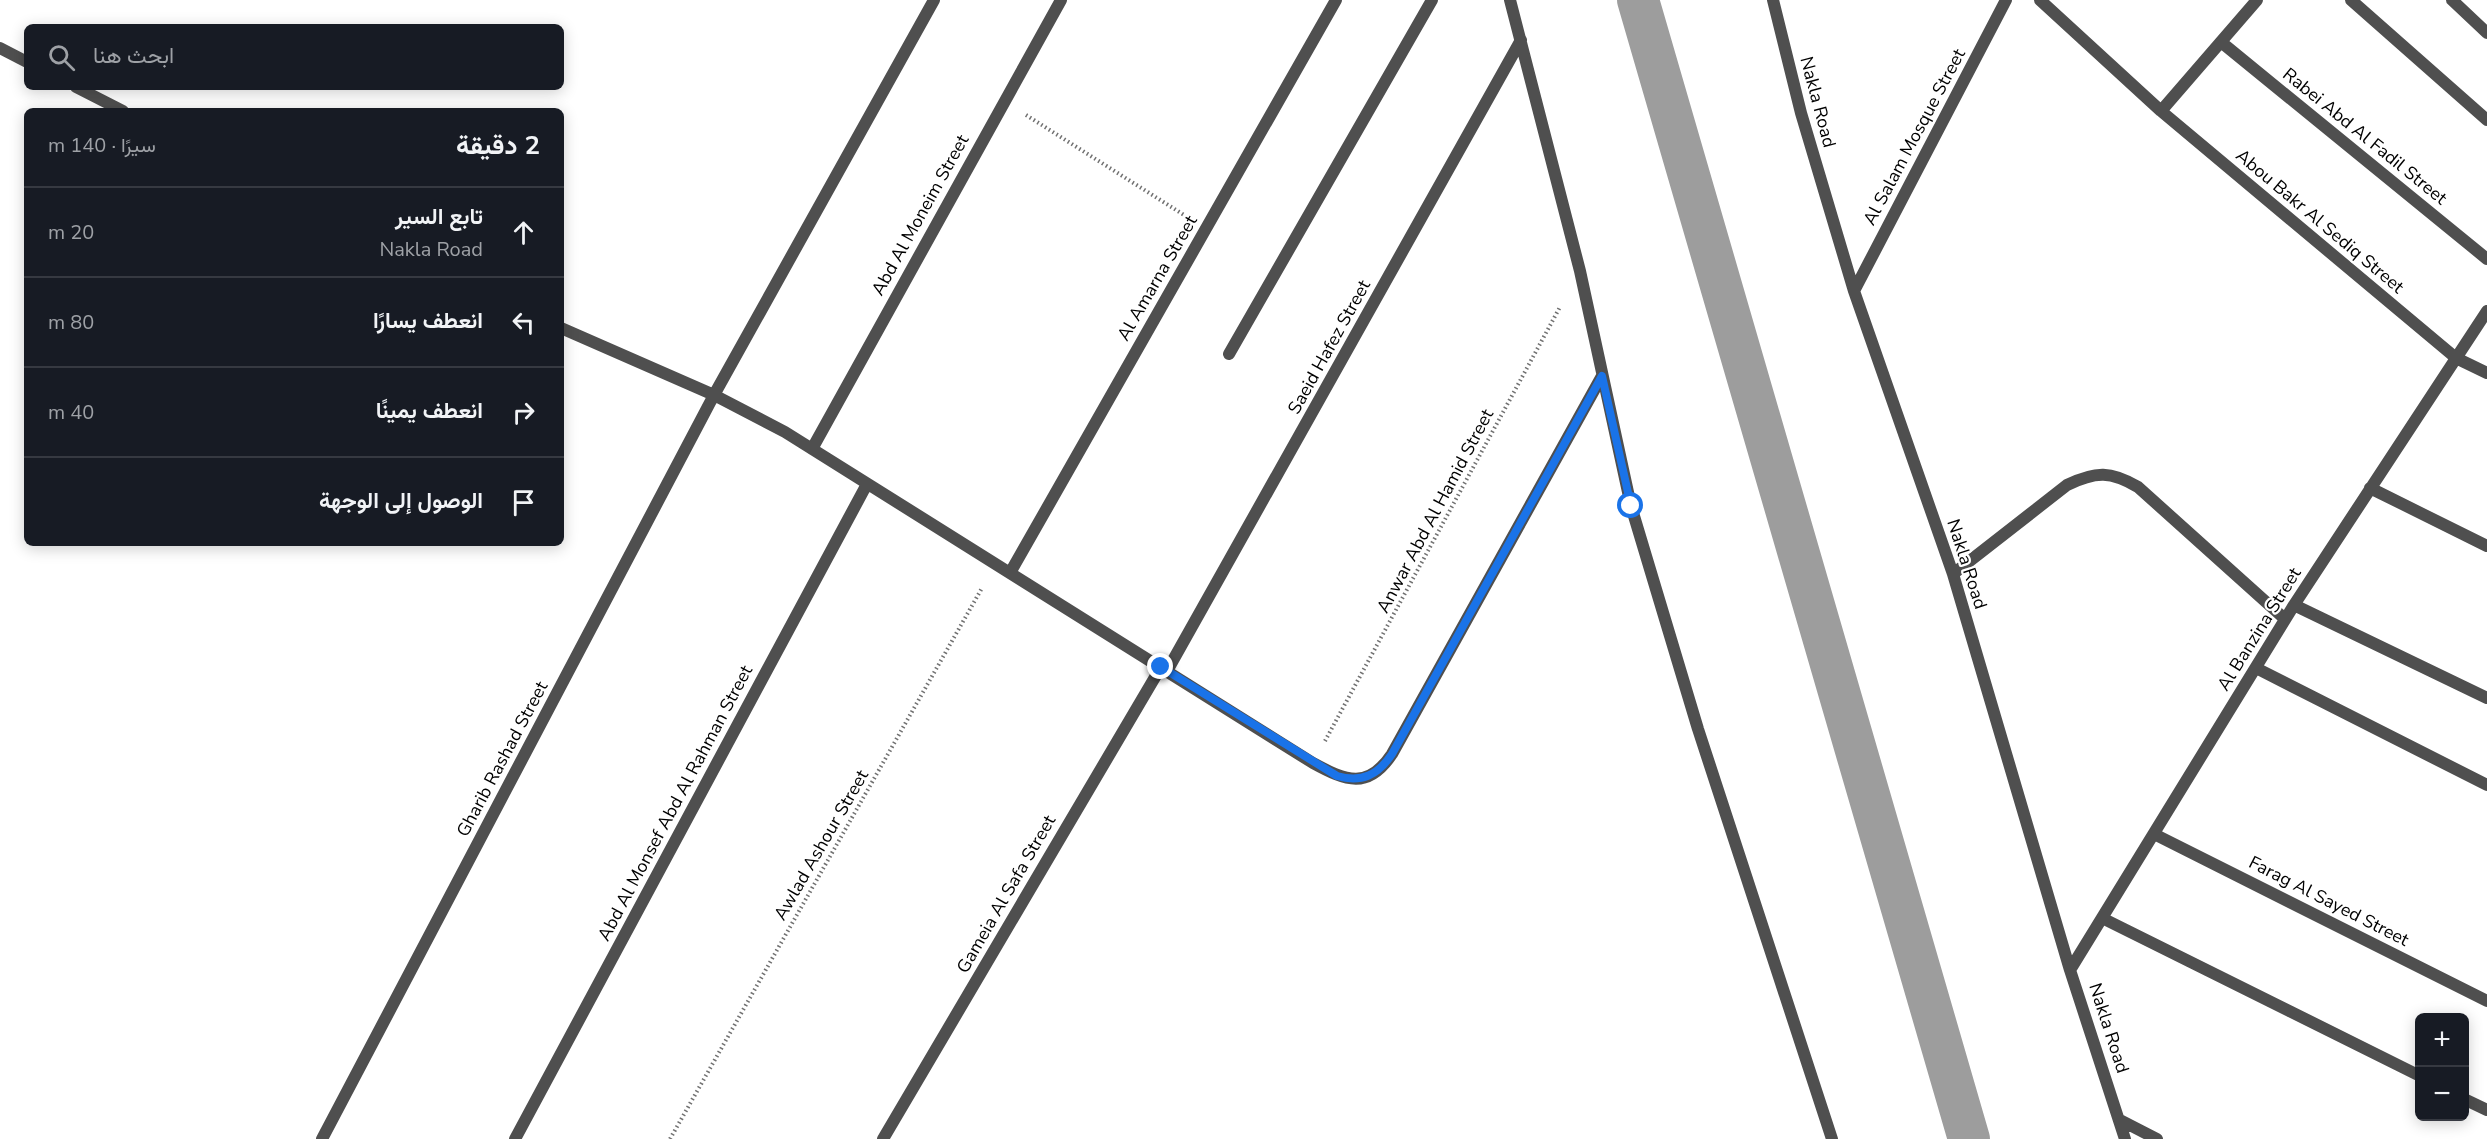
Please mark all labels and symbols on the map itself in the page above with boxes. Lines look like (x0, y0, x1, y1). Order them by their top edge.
street label: Al Salam Mosque Street (1857, 44, 1971, 229)
street label: Nakla Road (1794, 54, 1842, 150)
street label: Rabei Abd Al Fadil Street (2278, 62, 2453, 210)
street label: Abd Al Moneim Street (866, 130, 975, 300)
street label: Abou Bakr Al Sediq Street (2231, 143, 2410, 299)
street label: Al Amarna Street (1111, 210, 1203, 345)
street label: Saeid Hafez Street (1282, 275, 1376, 418)
street label: Anwar Abd Al Hamid Street (1371, 404, 1499, 617)
route start (1617, 492, 1643, 518)
street label: Nakla Road (1941, 516, 1993, 612)
street label: Al Banzina Street (2211, 562, 2307, 695)
route end (1147, 653, 1173, 679)
street label: Abd Al Monsef Abd Al Rahman Street (592, 660, 758, 945)
street label: Gharib Rashad Street (451, 676, 553, 841)
street label: Awlad Ashour Street (768, 765, 874, 925)
street label: Gameia Al Safa Street (951, 810, 1061, 977)
street label: Farag Al Sayed Street (2245, 850, 2414, 952)
street label: Nakla Road (2083, 980, 2135, 1076)

